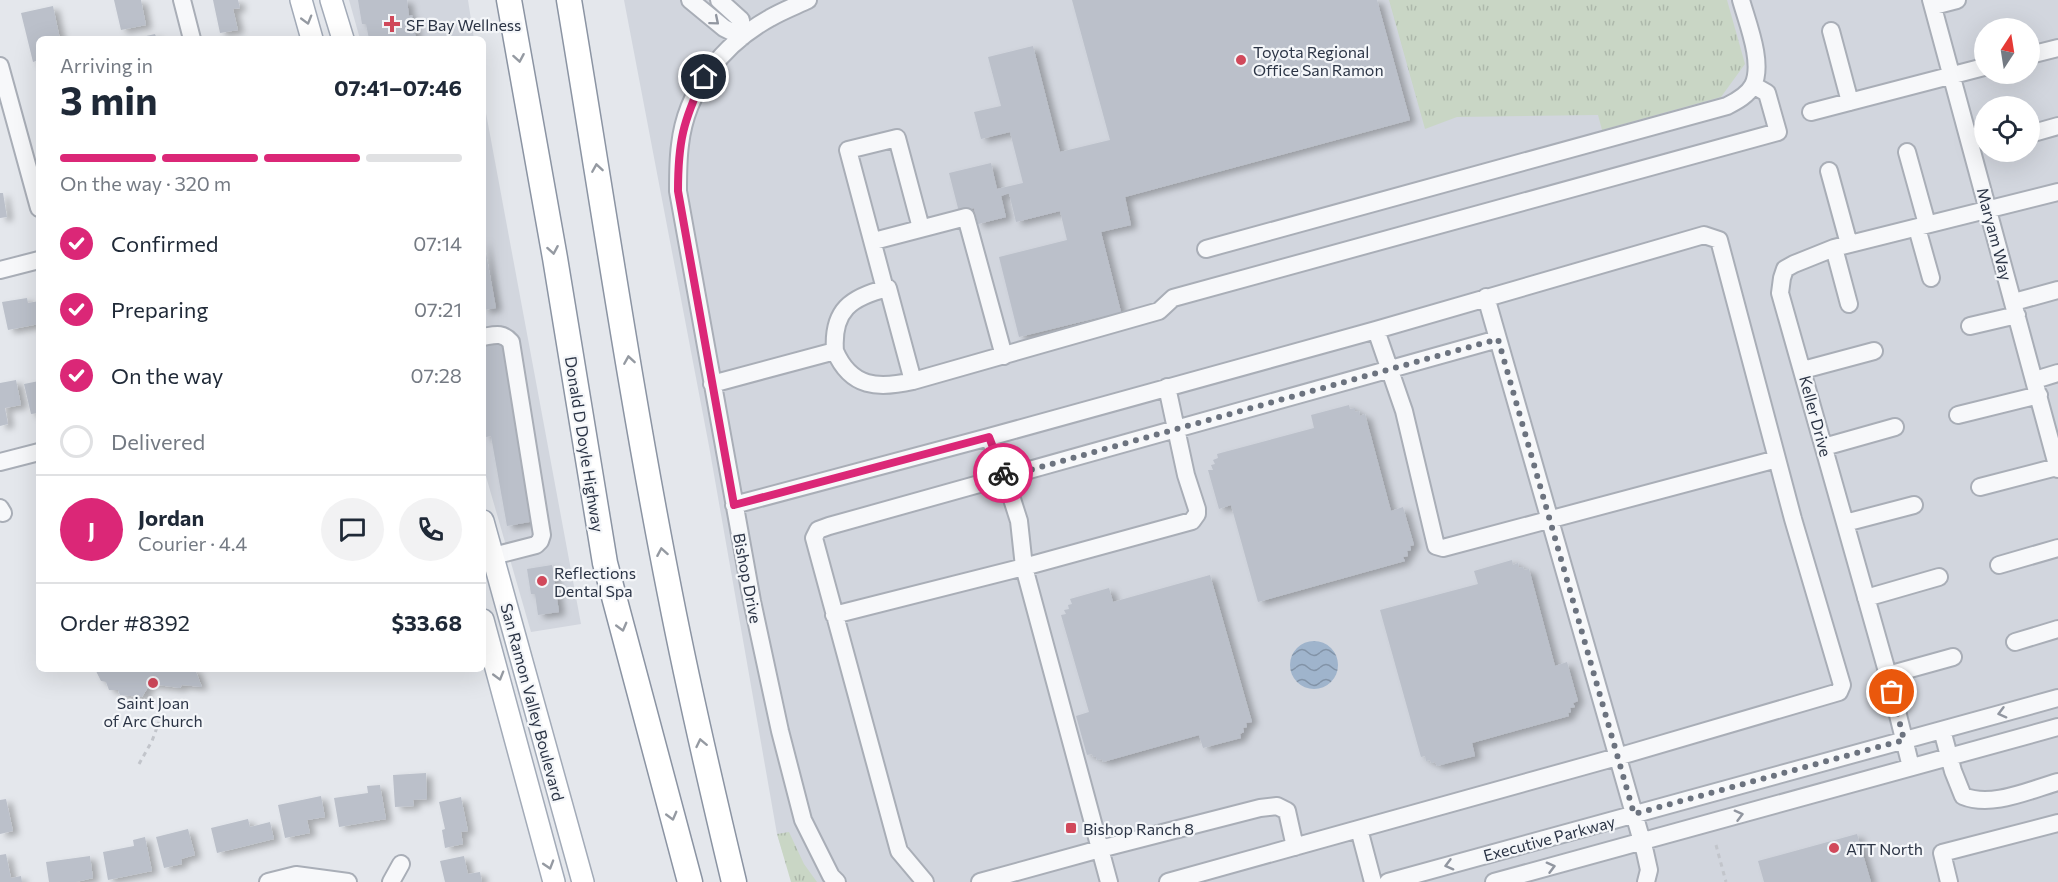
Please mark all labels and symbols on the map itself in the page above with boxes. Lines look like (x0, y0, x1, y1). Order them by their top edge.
one-way arrow (708, 13, 719, 24)
one-way arrow (300, 14, 312, 24)
marker: SF Bay Wellness (383, 15, 401, 33)
place label: SF Bay Wellness (406, 15, 521, 34)
north arrow (1974, 18, 2040, 84)
place label: Toyota Regional Office San Ramon (1253, 42, 1384, 79)
pin (678, 51, 729, 102)
one-way arrow (512, 53, 524, 62)
marker: Toyota Regional Office San Ramon (1234, 53, 1248, 67)
one-way arrow (591, 163, 604, 173)
street label: Maryam Way (1973, 185, 2017, 283)
one-way arrow (546, 244, 559, 254)
street label: Donald D Doyle Highway (562, 355, 608, 533)
one-way arrow (623, 356, 635, 365)
street label: Keller Drive (1796, 373, 1836, 459)
courier (973, 443, 1033, 503)
street label: Bishop Drive (730, 531, 766, 625)
one-way arrow (656, 548, 669, 558)
place label: Reflections Dental Spa (554, 563, 636, 600)
marker: Reflections Dental Spa (535, 574, 549, 588)
street label: San Ramon Valley Boulevard (497, 601, 569, 803)
one-way arrow (615, 621, 627, 632)
pin (1866, 666, 1917, 717)
one-way arrow (492, 671, 504, 681)
marker: Saint Joan of Arc Church (146, 676, 160, 690)
place label: Saint Joan of Arc Church (103, 693, 203, 730)
one-way arrow (1997, 706, 2007, 719)
one-way arrow (696, 739, 709, 749)
one-way arrow (665, 810, 677, 820)
one-way arrow (1733, 810, 1744, 822)
street label: Executive Parkway (1481, 811, 1617, 865)
place label: Bishop Ranch 8 (1083, 819, 1194, 838)
marker: Bishop Ranch 8 (1064, 821, 1078, 835)
place label: ATT North (1846, 839, 1923, 858)
marker: ATT North (1827, 841, 1841, 855)
one-way arrow (1444, 858, 1455, 870)
one-way arrow (542, 859, 554, 870)
one-way arrow (1546, 861, 1556, 874)

